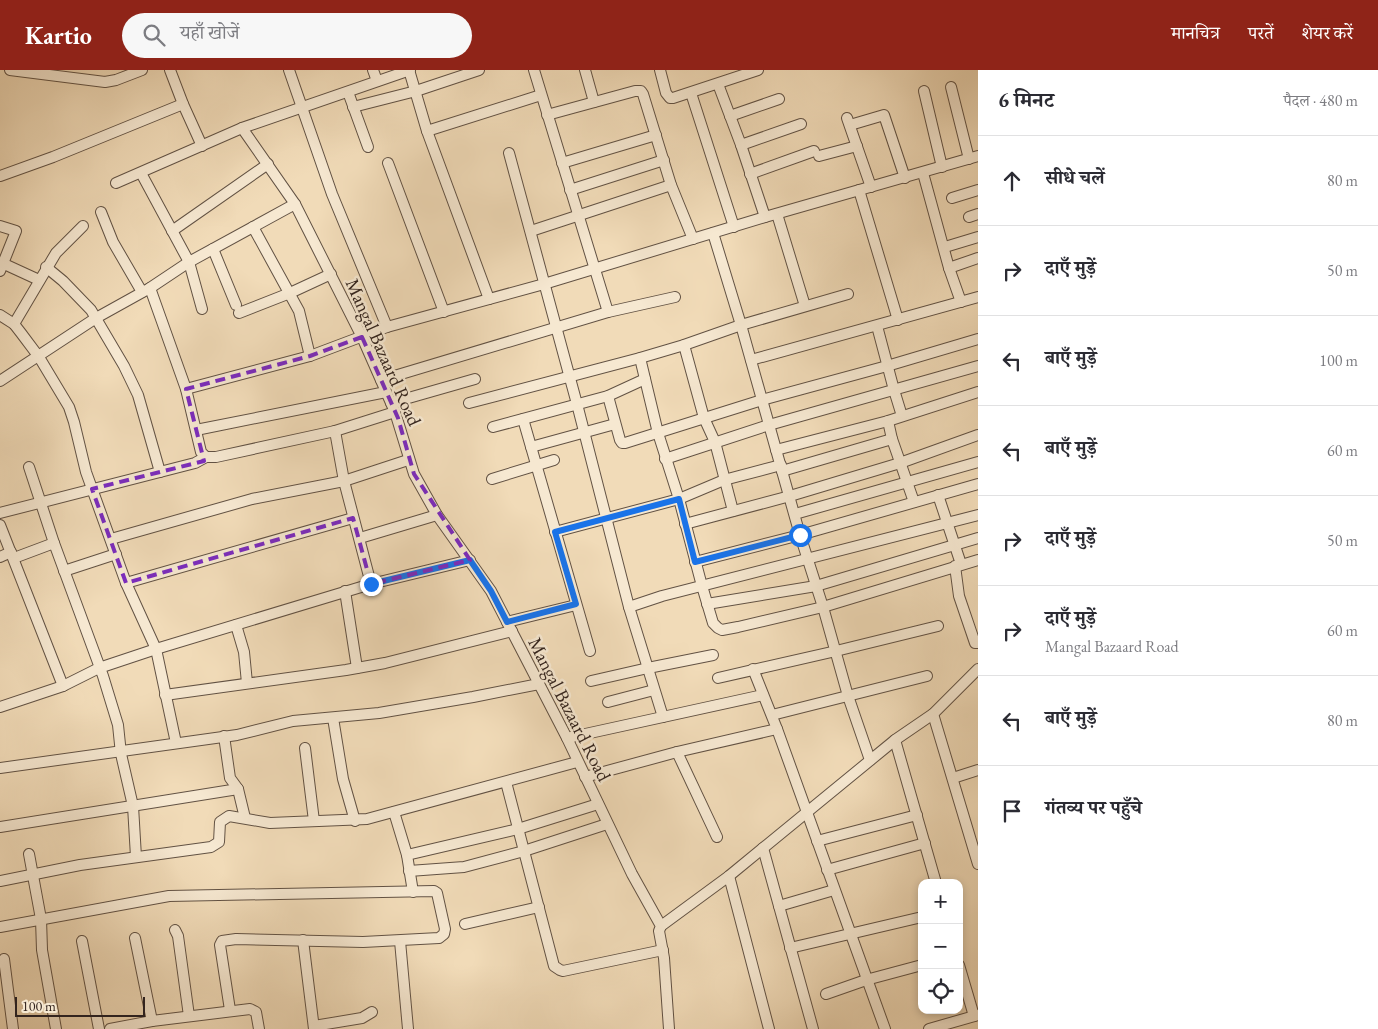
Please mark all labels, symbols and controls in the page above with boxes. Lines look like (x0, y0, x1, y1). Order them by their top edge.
search box (122, 13, 472, 58)
text: Kartio (25, 20, 92, 51)
text: यहाँ खोजें (180, 20, 239, 45)
icon: search (140, 21, 168, 49)
text: मानचित्र (1171, 21, 1220, 44)
text: परतें (1248, 21, 1274, 44)
text: शेयर करें (1302, 21, 1353, 44)
text: 6 मिनट (998, 86, 1054, 113)
text: पैदल · 480 m (1284, 90, 1358, 111)
text: सीधे चलें (1045, 165, 1105, 190)
icon: ahead (998, 167, 1026, 195)
text: 80 m (1327, 170, 1358, 191)
text: दाएँ मुड़ें (1045, 255, 1096, 280)
icon: right (998, 257, 1026, 285)
text: 50 m (1327, 260, 1358, 281)
street label: Mangal Bazaard Road (340, 275, 427, 430)
text: बाएँ मुड़ें (1045, 345, 1097, 370)
icon: left (998, 347, 1026, 375)
text: 100 m (1319, 350, 1358, 371)
text: बाएँ मुड़ें (1045, 435, 1097, 460)
icon: left (998, 437, 1026, 465)
text: 60 m (1327, 440, 1358, 461)
route start (789, 524, 812, 547)
text: दाएँ मुड़ें (1045, 525, 1096, 550)
icon: right (998, 527, 1026, 555)
text: 50 m (1327, 530, 1358, 551)
route end (360, 573, 383, 596)
text: दाएँ मुड़ें (1045, 605, 1096, 630)
icon: right (998, 617, 1026, 645)
text: 60 m (1327, 620, 1358, 641)
street label: Mangal Bazaard Road (522, 633, 617, 786)
text: Mangal Bazaard Road (1045, 636, 1179, 657)
text: बाएँ मुड़ें (1045, 705, 1097, 730)
icon: left (998, 707, 1026, 735)
text: 80 m (1327, 710, 1358, 731)
text: गंतव्य पर पहुँचे (1045, 795, 1142, 820)
icon: arrive (998, 797, 1026, 825)
map controls (918, 879, 963, 1014)
button: + (918, 879, 963, 924)
button: − (918, 924, 963, 969)
button: locate (918, 969, 963, 1014)
scale bar (15, 994, 145, 1017)
text: 100 m (22, 997, 56, 1015)

